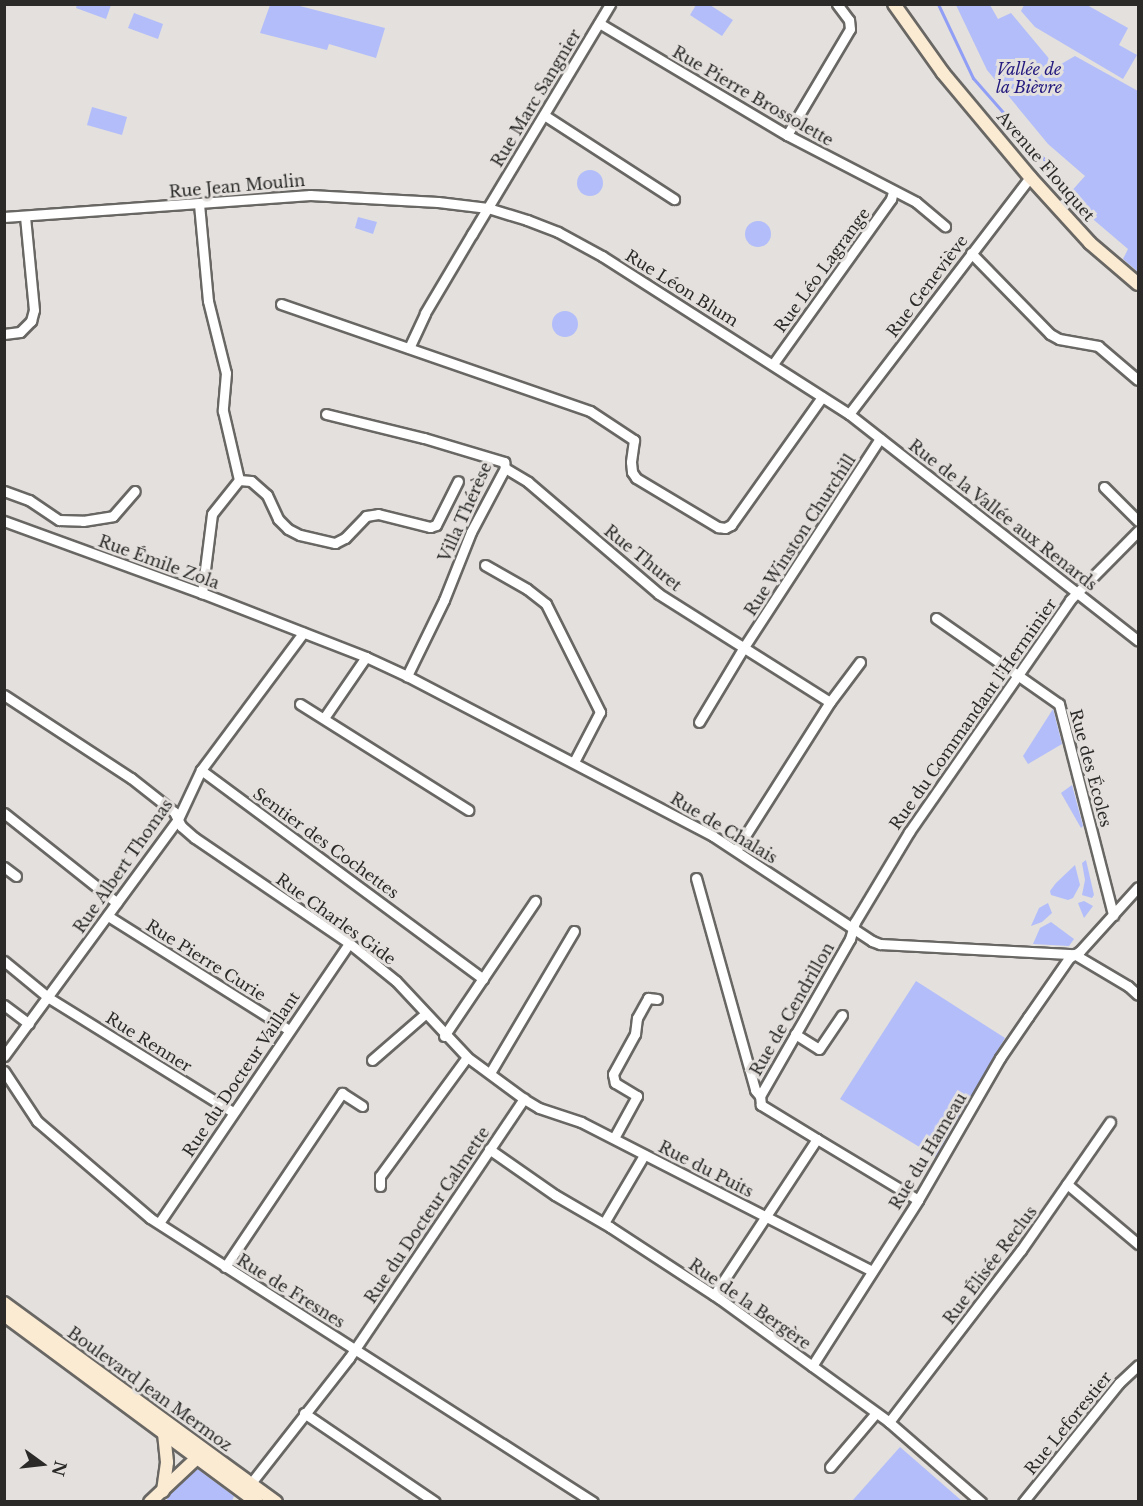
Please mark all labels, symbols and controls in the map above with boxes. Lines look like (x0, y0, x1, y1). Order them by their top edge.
street label: Rue Marc Sangnier (487, 26, 585, 170)
street label: Rue Pierre Brossolette (669, 42, 837, 150)
park label: Vallée de la Bièvre (996, 59, 1062, 97)
street label: Avenue Flouquet (993, 107, 1099, 225)
street label: Rue Jean Moulin (168, 170, 306, 202)
street label: Rue Léo Lagrange (770, 204, 874, 336)
street label: Rue Geneviève (882, 231, 972, 341)
street label: Rue Léon Blum (622, 246, 742, 330)
street label: Rue de la Vallée aux Renards (905, 435, 1101, 595)
street label: Rue Winston Churchill (740, 450, 860, 620)
street label: Villa Thérèse (434, 459, 496, 565)
street label: Rue Thuret (600, 521, 686, 595)
street label: Rue Émile Zola (96, 531, 222, 593)
street label: Rue du Commandant l'Herminier (885, 595, 1061, 833)
street label: Rue des Écoles (1066, 707, 1116, 829)
street label: Sentier des Cochettes (249, 784, 403, 902)
street label: Rue de Chalais (667, 789, 781, 867)
street label: Rue Albert Thomas (69, 795, 177, 937)
street label: Rue Charles Gide (273, 869, 399, 969)
street label: Rue Pierre Curie (143, 915, 269, 1005)
street label: Rue de Cendrillon (746, 939, 838, 1079)
street label: Rue du Docteur Vaillant (178, 987, 304, 1161)
street label: Rue Renner (103, 1008, 195, 1076)
street label: Rue du Hameau (886, 1089, 970, 1213)
street label: Rue du Docteur Calmette (361, 1123, 493, 1307)
street label: Rue du Puits (655, 1137, 757, 1201)
street label: Rue Élisée Reclus (939, 1202, 1041, 1328)
street label: Rue de Fresnes (234, 1250, 348, 1332)
street label: Rue de la Bergère (685, 1255, 815, 1353)
street label: Boulevard Jean Mermoz (64, 1323, 236, 1455)
street label: Rue Leforestier (1021, 1368, 1115, 1478)
north arrow (12, 1434, 72, 1494)
text: N (48, 1459, 71, 1479)

